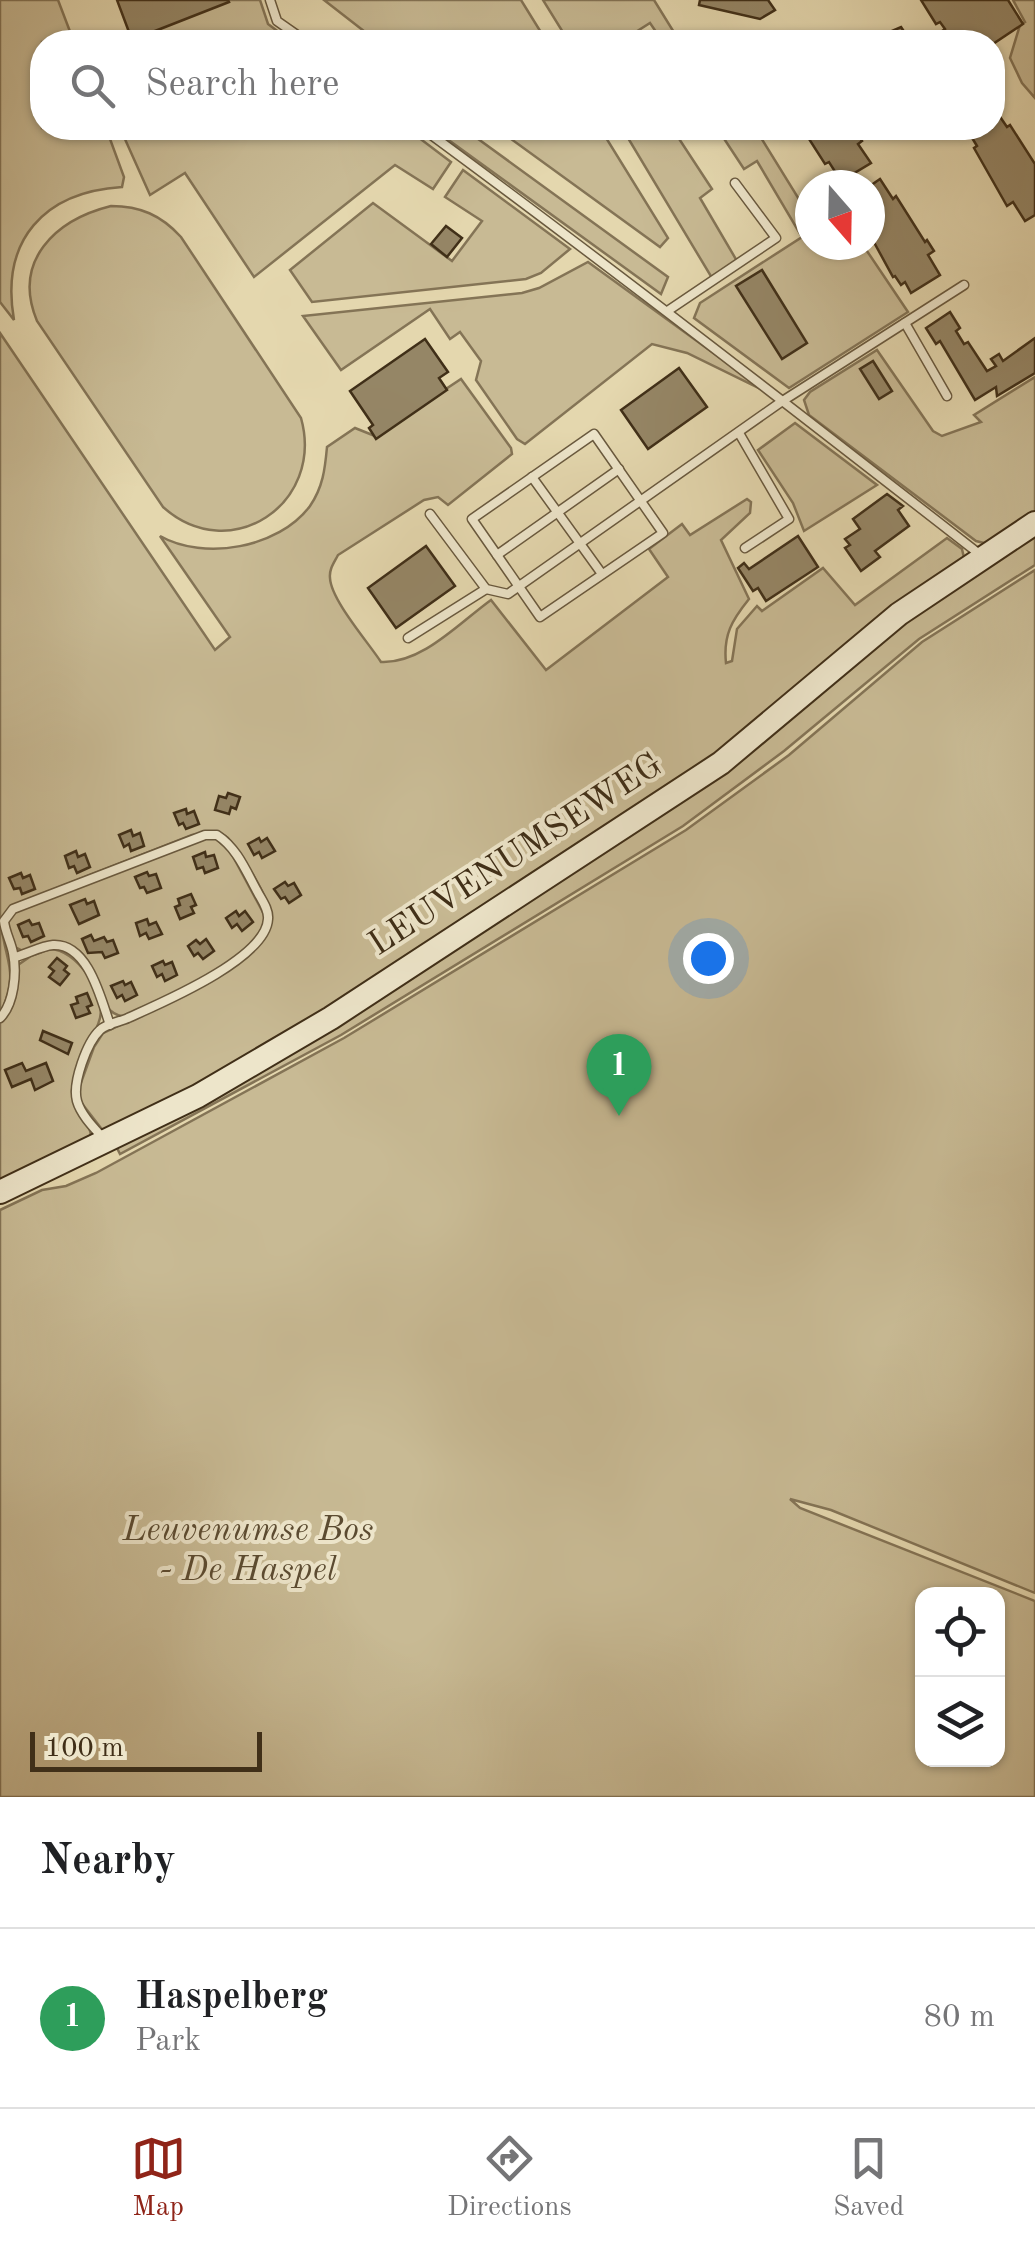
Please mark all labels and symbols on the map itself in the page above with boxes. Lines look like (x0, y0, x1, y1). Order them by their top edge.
north arrow (795, 170, 885, 260)
street label: LEUVENUMSEWEG (363, 747, 669, 963)
your location (683, 933, 734, 984)
pin: 1 (586, 1034, 652, 1116)
park label: Leuvenumse Bos - De Haspel (121, 1513, 374, 1588)
scale bar (30, 1727, 262, 1772)

